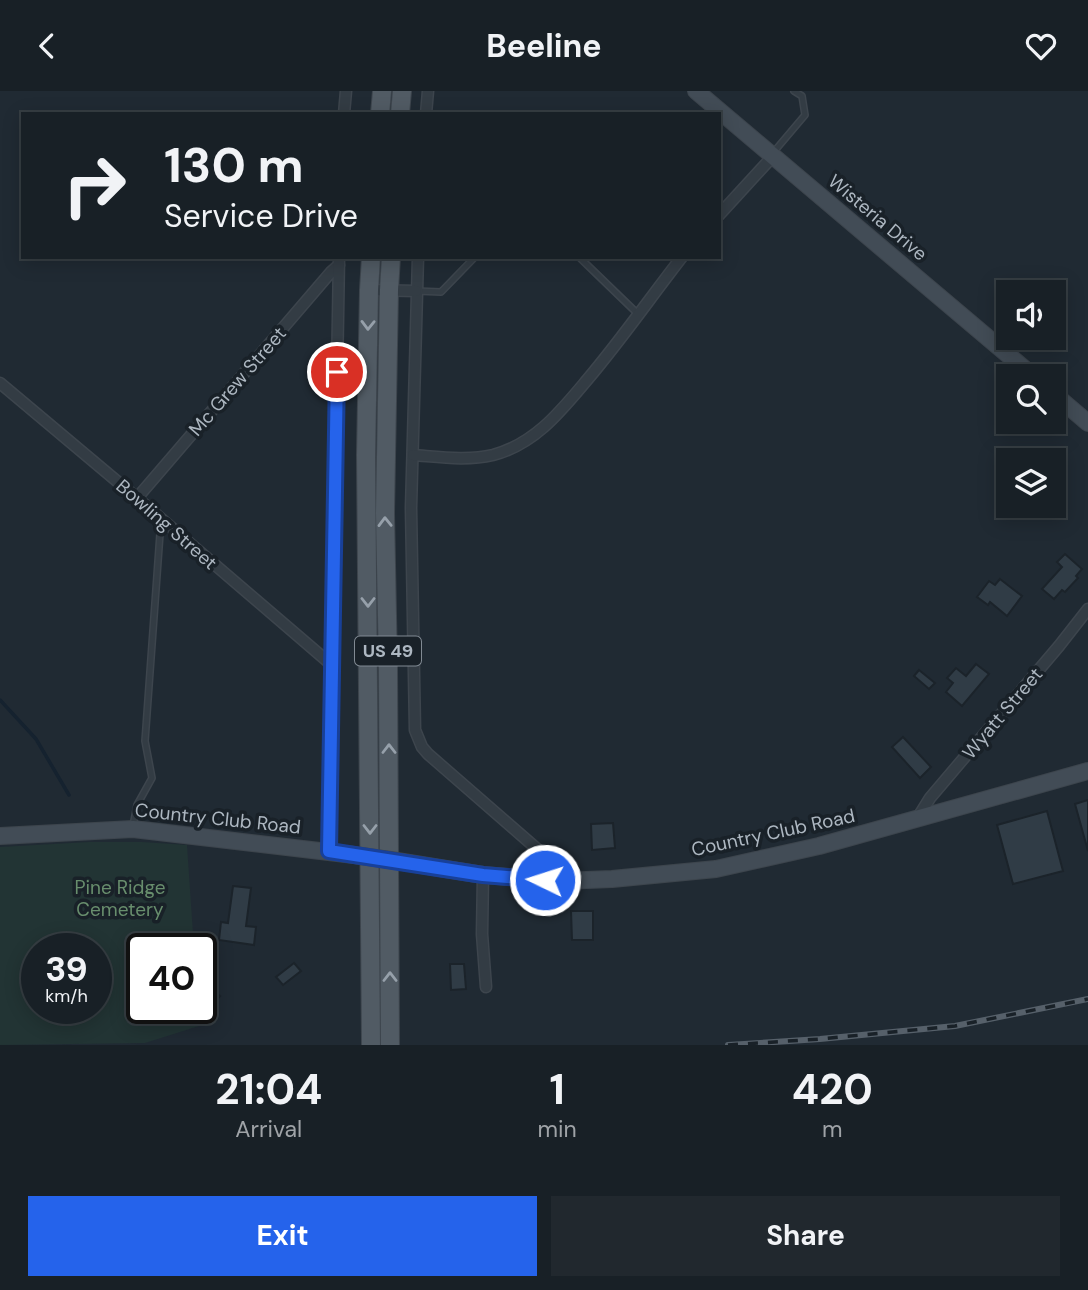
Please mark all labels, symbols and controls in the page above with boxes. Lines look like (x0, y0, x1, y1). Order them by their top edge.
text: Beeline (486, 25, 602, 67)
icon: back (28, 27, 66, 65)
icon: heart (1022, 27, 1060, 65)
text: 130 m (164, 133, 304, 197)
icon: right (49, 140, 140, 231)
street label: Wisteria Drive (823, 169, 932, 266)
text: Service Drive (164, 195, 358, 237)
map controls (996, 280, 1066, 518)
button: sound (996, 280, 1066, 350)
one-way arrow (360, 321, 376, 331)
street label: Mc Grew Street (183, 322, 292, 441)
pin (307, 342, 367, 402)
icon: arrive (318, 353, 356, 391)
button: search (996, 364, 1066, 434)
button: layers (996, 448, 1066, 518)
street label: Bowling Street (111, 474, 222, 575)
one-way arrow (377, 516, 393, 527)
one-way arrow (360, 597, 376, 608)
road number: US 49 (355, 637, 421, 665)
street label: Wyatt Street (957, 662, 1048, 764)
one-way arrow (381, 744, 397, 754)
street label: Country Club Road (134, 797, 302, 840)
street label: Country Club Road (689, 803, 857, 862)
one-way arrow (362, 824, 377, 835)
position arrow (508, 843, 582, 917)
park label: Pine Ridge Cemetery (74, 875, 166, 922)
speed limit sign: 40 (126, 933, 217, 1024)
text: 39 (45, 946, 88, 992)
one-way arrow (382, 971, 397, 982)
text: km/h (45, 984, 88, 1008)
text: 21:04 (215, 1062, 322, 1117)
text: 1 (549, 1062, 565, 1117)
text: 420 (792, 1062, 873, 1117)
text: Arrival (235, 1114, 302, 1144)
text: min (537, 1114, 577, 1144)
text: m (822, 1114, 843, 1144)
button: Exit (28, 1196, 537, 1276)
button: Share (551, 1196, 1060, 1276)

